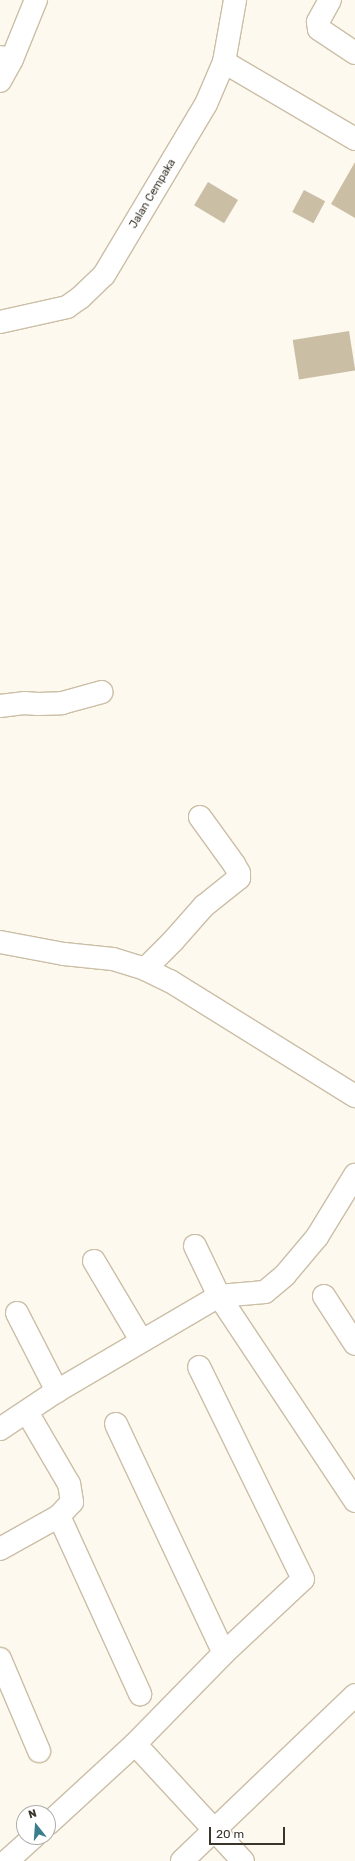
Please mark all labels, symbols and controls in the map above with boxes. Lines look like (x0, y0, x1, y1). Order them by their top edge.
street label: Jalan Cempaka (127, 157, 179, 231)
north arrow (16, 1805, 56, 1845)
text: N (27, 1807, 38, 1821)
scale bar (211, 1819, 287, 1845)
text: 20 m (216, 1827, 244, 1841)

